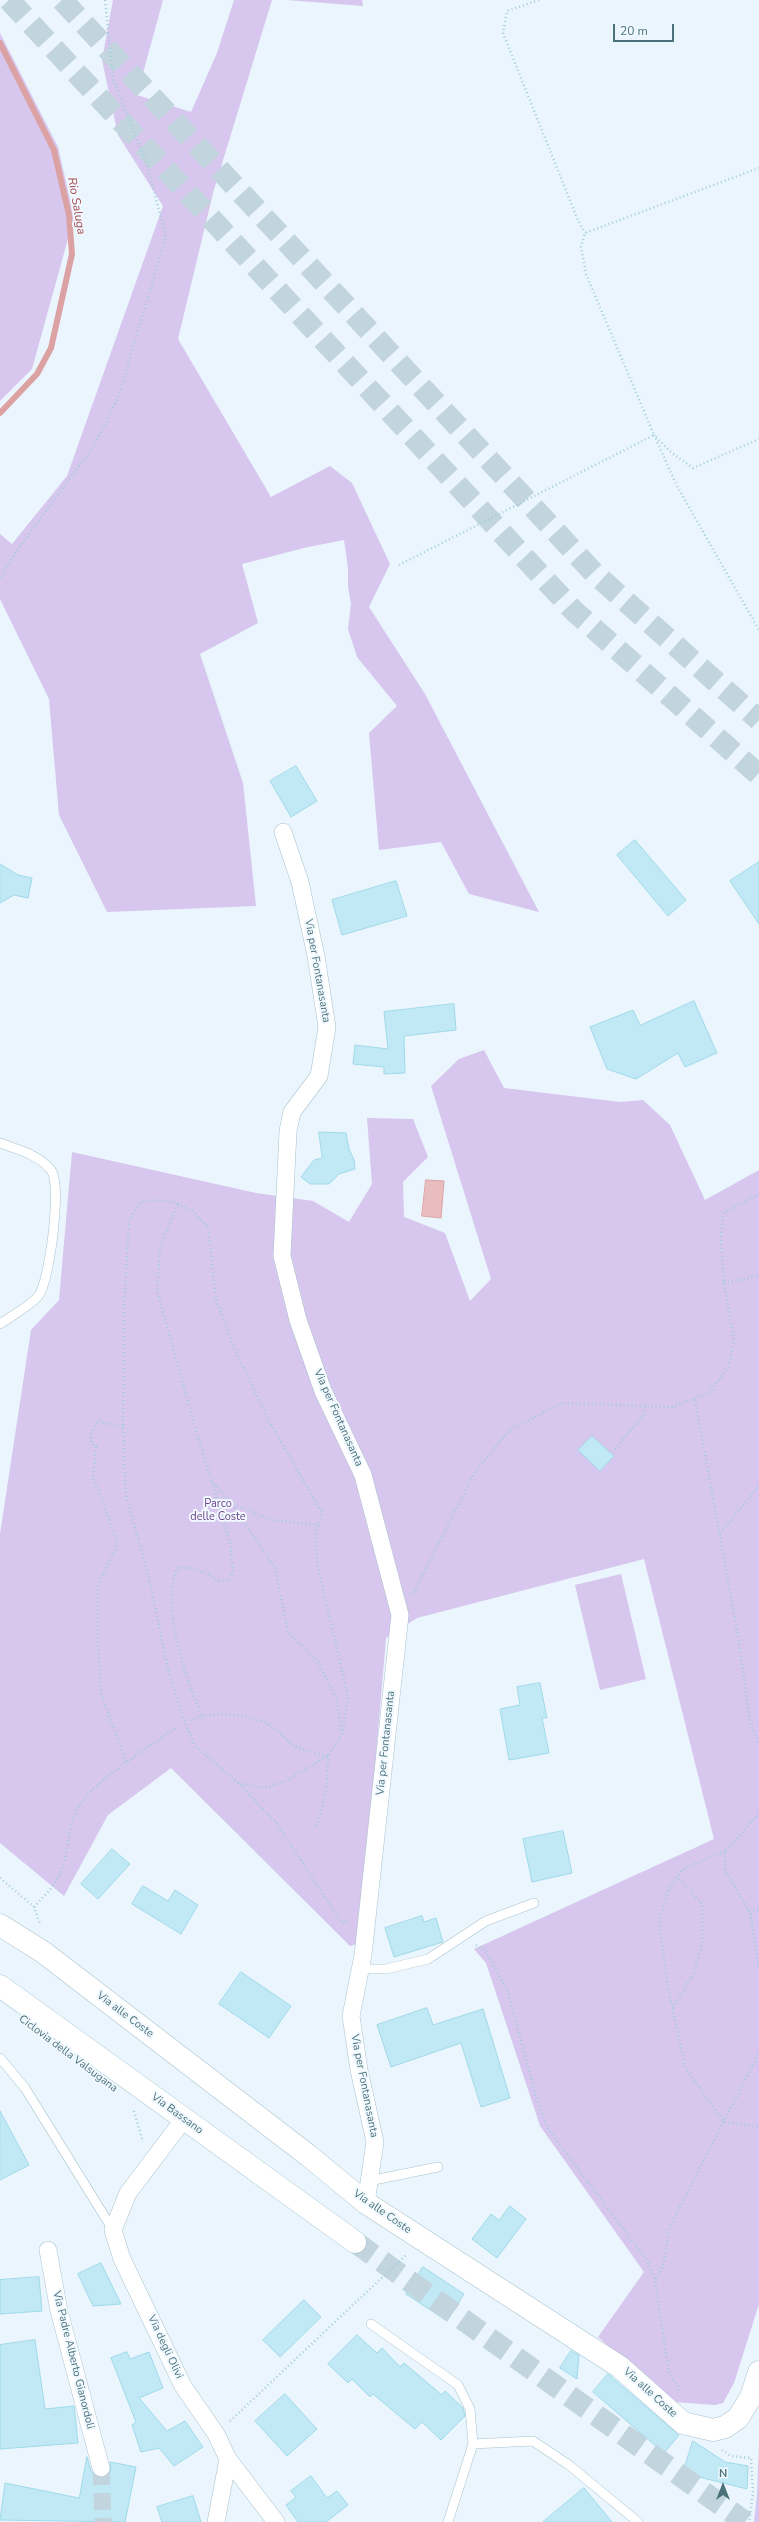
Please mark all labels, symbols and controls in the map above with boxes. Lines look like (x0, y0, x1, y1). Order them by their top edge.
scale bar (615, 16, 676, 42)
text: 20 m (620, 23, 648, 39)
water label: Rio Saluga (64, 176, 88, 236)
street label: Via per Fontanasanta (301, 918, 333, 1024)
street label: Via per Fontanasanta (311, 1367, 365, 1469)
park label: Parco delle Coste (190, 1497, 246, 1523)
street label: Via per Fontanasanta (374, 1690, 398, 1796)
street label: Via alle Coste (94, 1989, 156, 2041)
street label: Ciclovia della Valsugana (16, 2013, 120, 2095)
street label: Via per Fontanasanta (348, 2033, 380, 2139)
street label: Via Bassano (149, 2091, 205, 2137)
street label: Via alle Coste (350, 2187, 414, 2237)
street label: Via Padre Alberto Gianordoli (49, 2290, 97, 2430)
street label: Via degli Olivi (145, 2313, 185, 2381)
street label: Via alle Coste (620, 2365, 680, 2421)
north arrow (703, 2466, 743, 2506)
text: N (719, 2466, 727, 2481)

